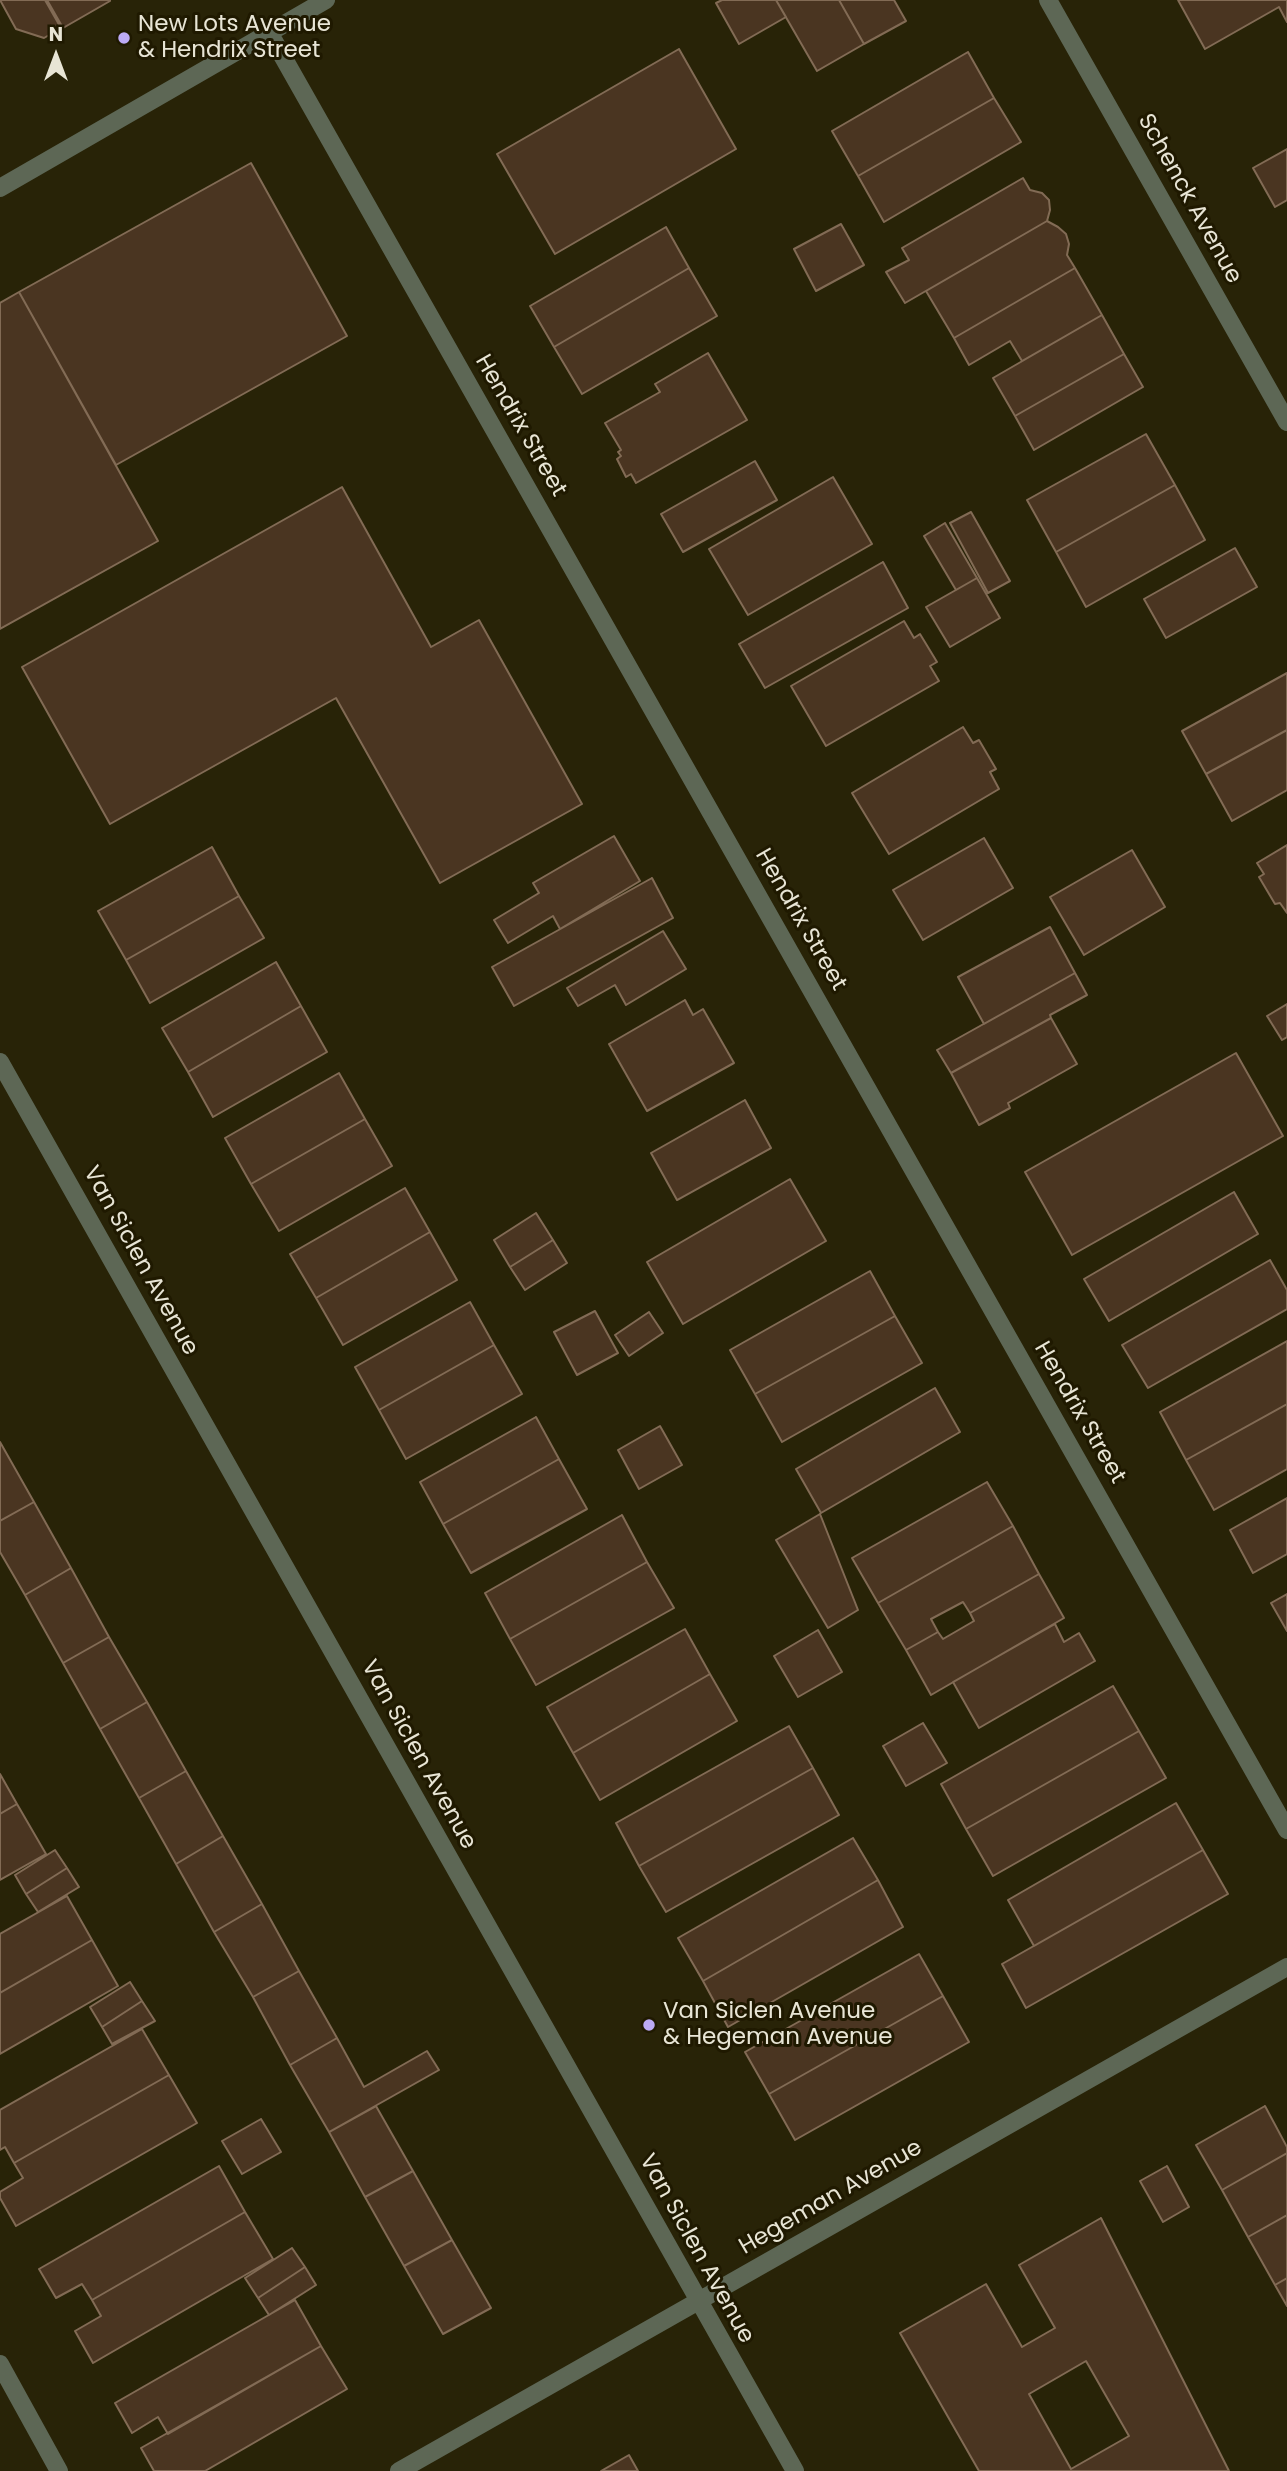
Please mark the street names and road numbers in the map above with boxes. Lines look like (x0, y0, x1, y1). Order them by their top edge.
street label: Schenck Avenue (1131, 109, 1247, 289)
street label: Hendrix Street (468, 350, 572, 502)
street label: Hendrix Street (748, 844, 852, 996)
street label: Van Siclen Avenue (76, 1162, 204, 1360)
street label: Hendrix Street (1027, 1337, 1131, 1489)
street label: Van Siclen Avenue (354, 1656, 482, 1854)
street label: Hegeman Avenue (735, 2134, 927, 2262)
street label: Van Siclen Avenue (632, 2150, 760, 2348)

